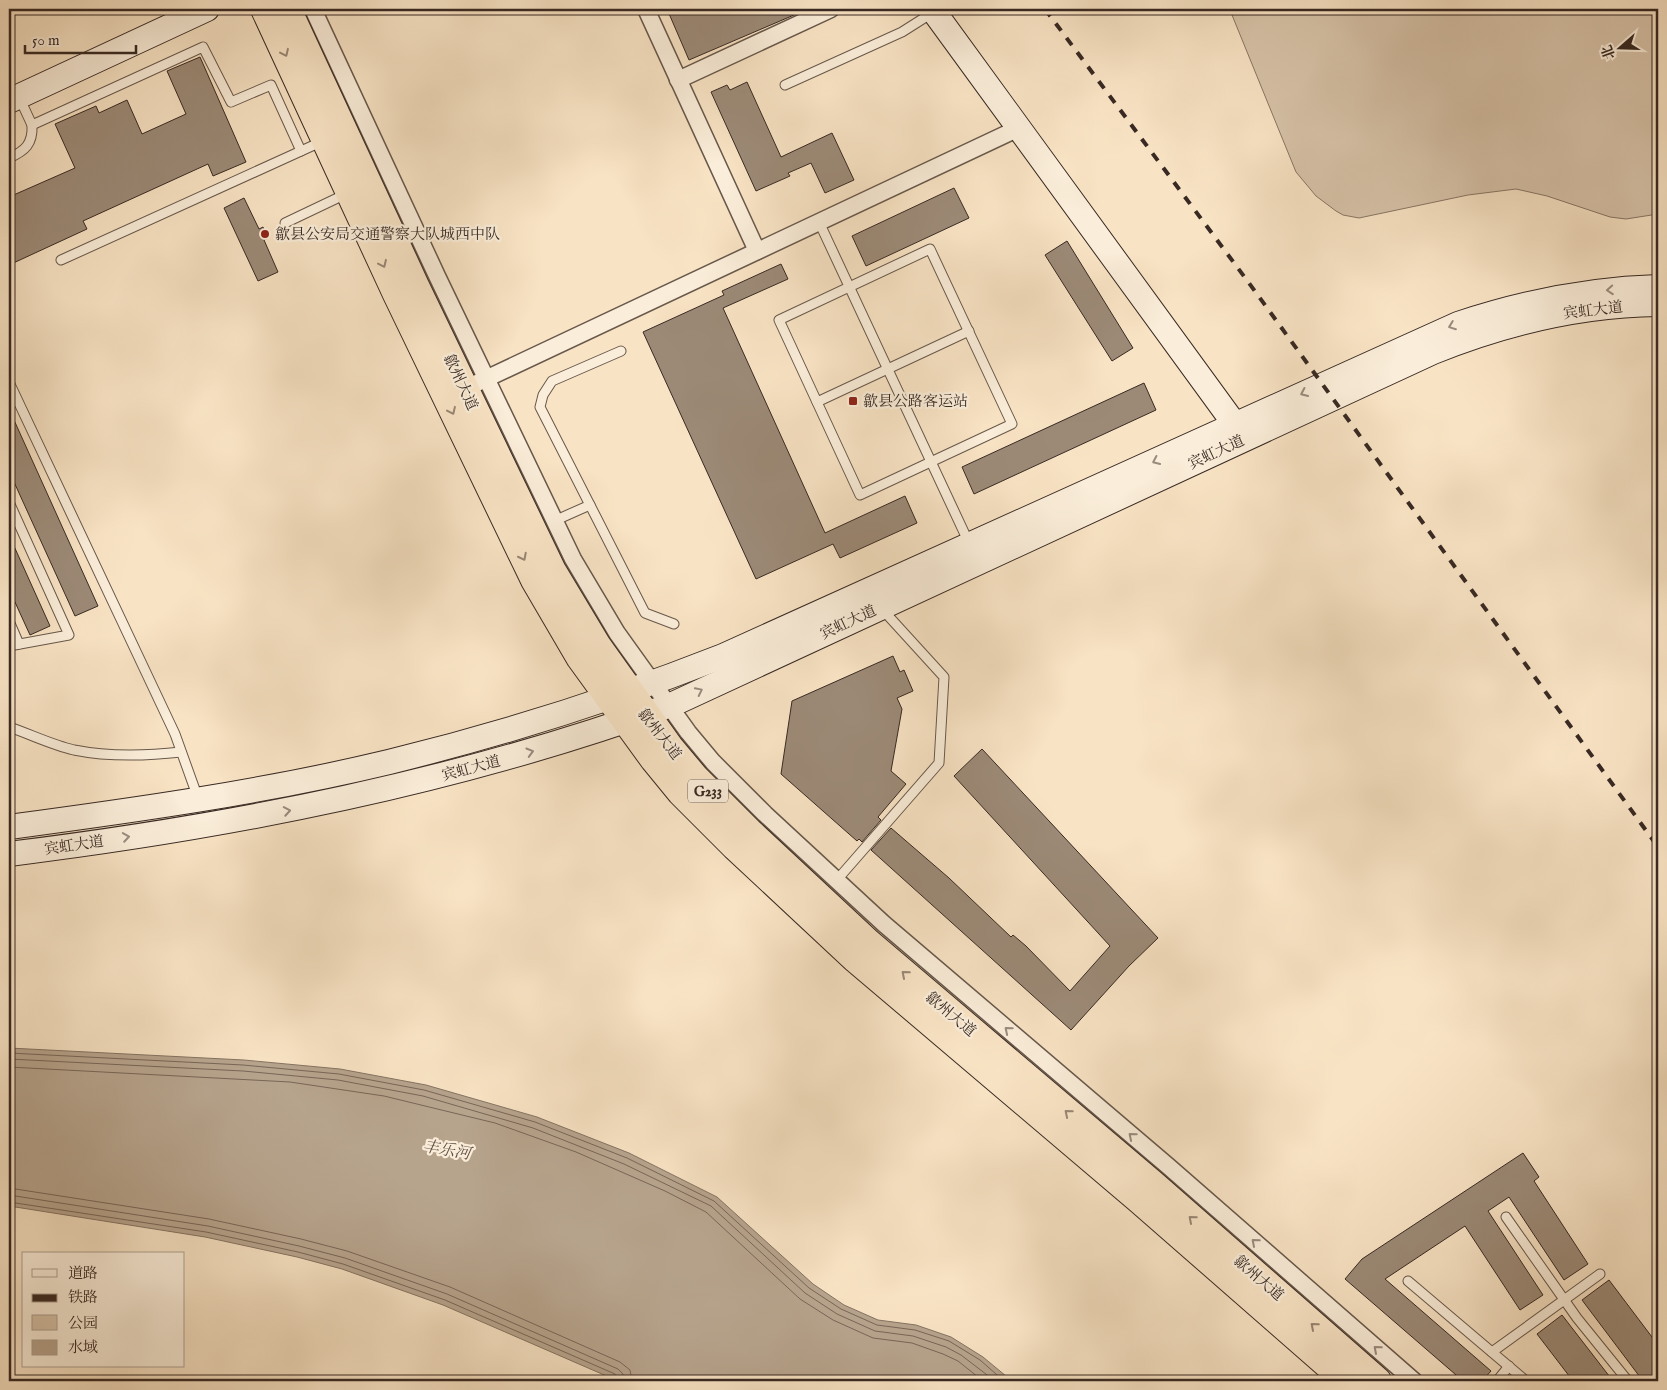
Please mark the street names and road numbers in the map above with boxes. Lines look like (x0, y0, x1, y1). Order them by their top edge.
street label: 宾虹大道 (1562, 297, 1624, 324)
street label: 歙州大道 (439, 351, 482, 413)
street label: 宾虹大道 (1185, 431, 1247, 474)
street label: 宾虹大道 (817, 601, 879, 644)
street label: 歙州大道 (634, 705, 686, 764)
street label: 宾虹大道 (440, 752, 503, 785)
road number: G233 (688, 779, 728, 802)
street label: 宾虹大道 (43, 832, 105, 859)
street label: 歙州大道 (922, 988, 980, 1041)
street label: 歙州大道 (1230, 1252, 1288, 1305)

